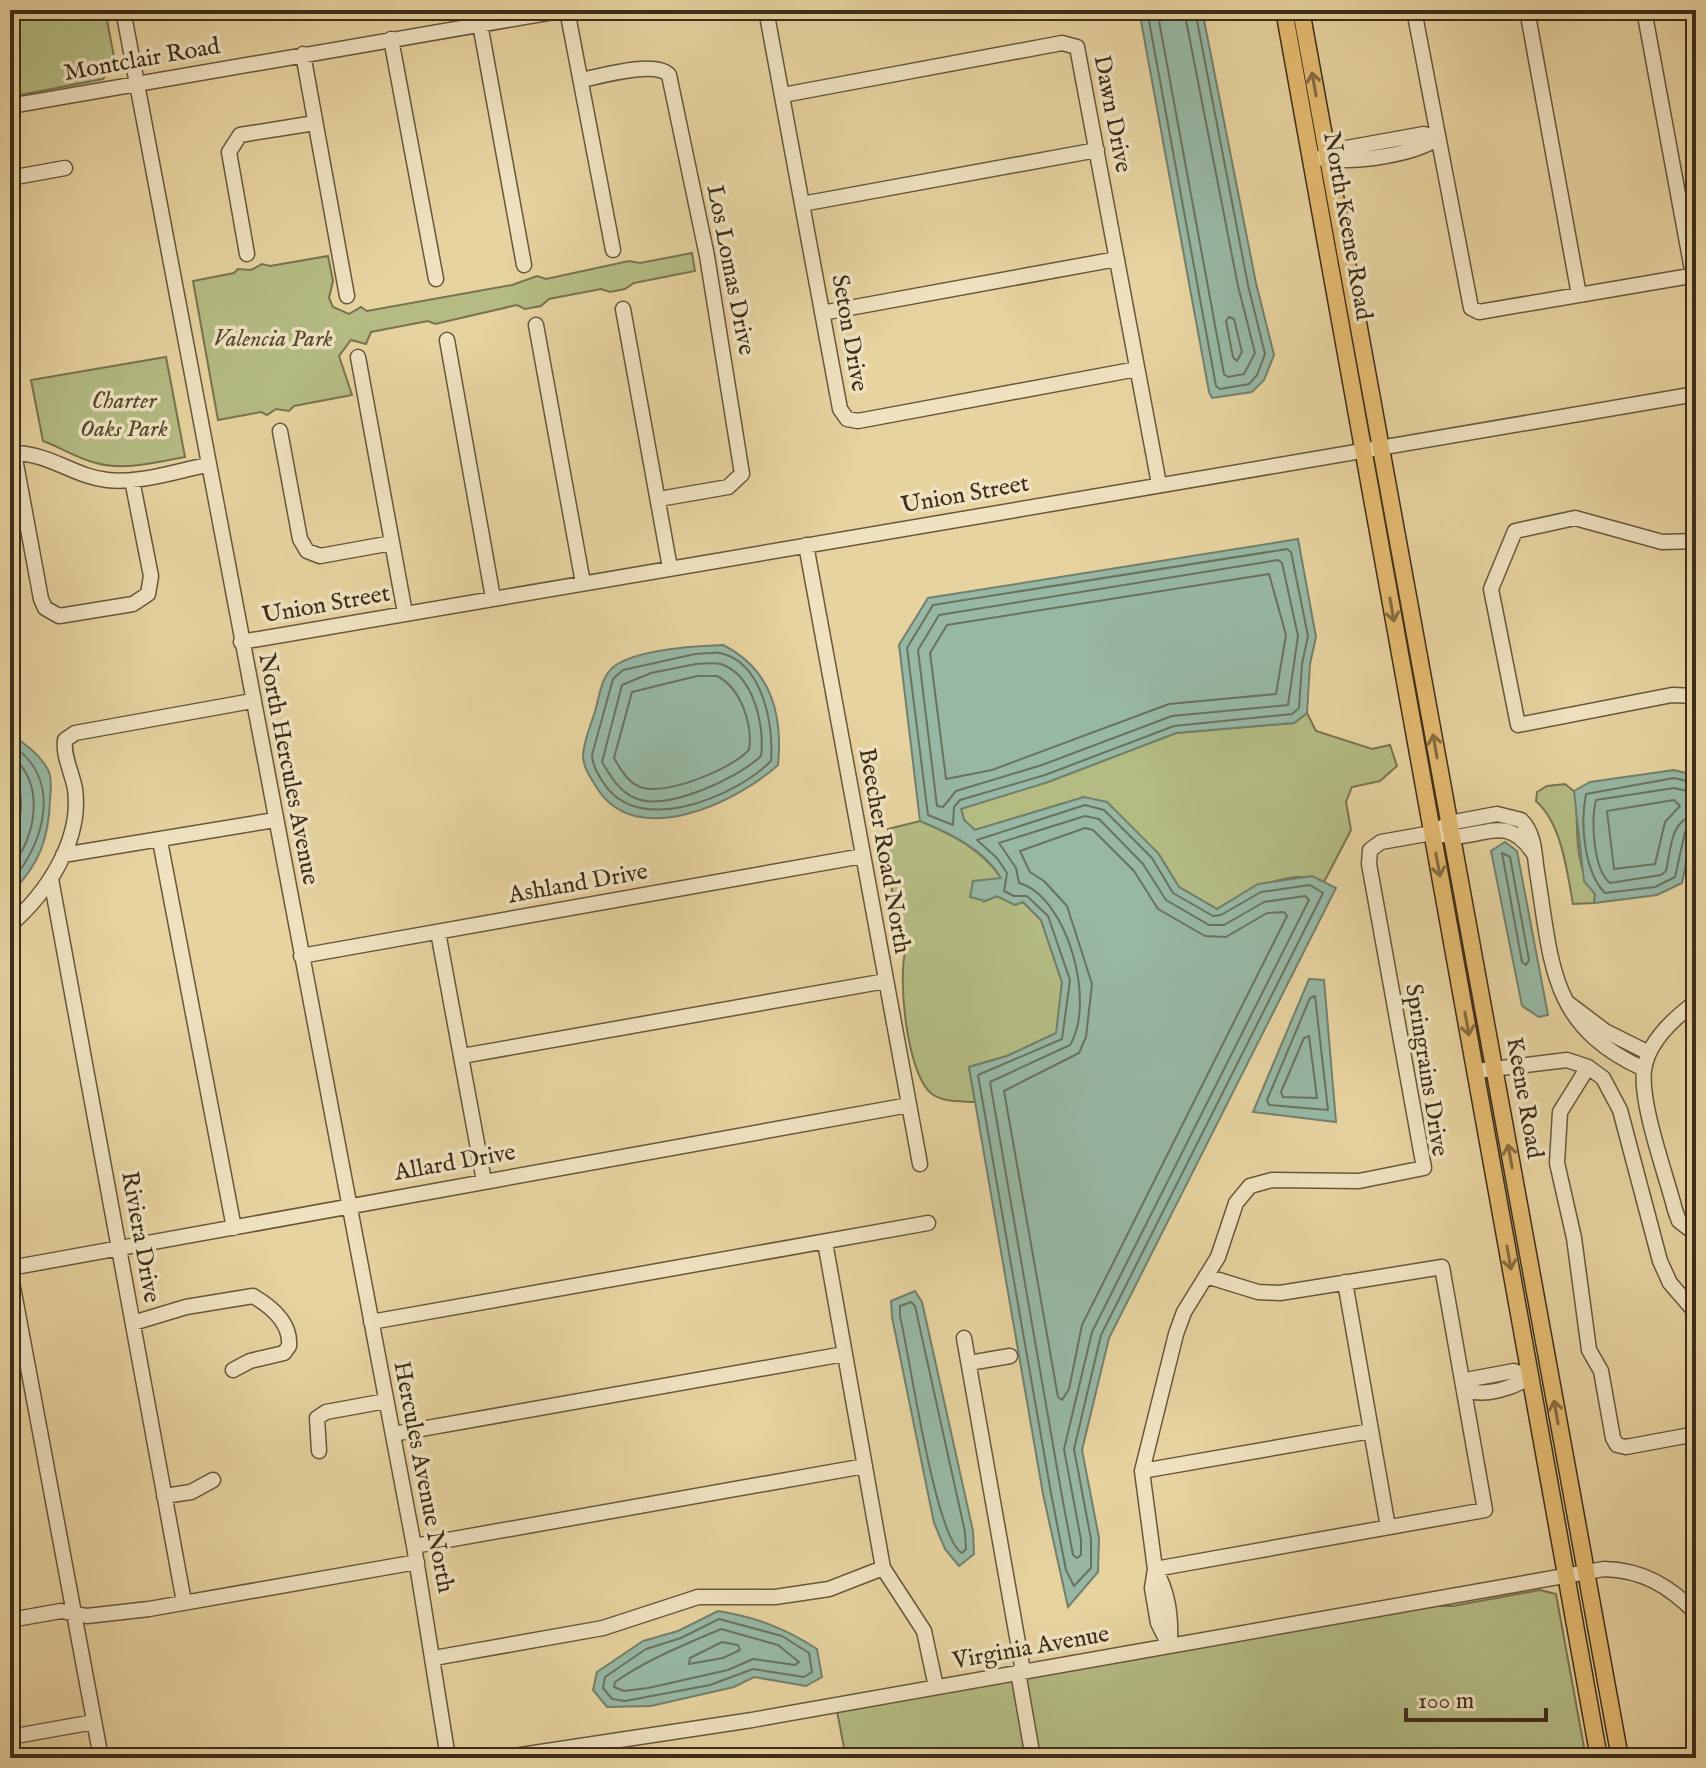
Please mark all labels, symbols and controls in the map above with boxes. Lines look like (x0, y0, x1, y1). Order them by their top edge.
street label: Montclair Road (61, 31, 223, 89)
street label: Dawn Drive (1085, 53, 1139, 175)
one-way arrow (1306, 72, 1321, 97)
street label: North Keene Road (1315, 129, 1379, 323)
street label: Los Lomas Drive (698, 182, 762, 358)
street label: Seton Drive (823, 272, 875, 394)
park label: Valencia Park (213, 324, 333, 355)
park label: Charter Oaks Park (80, 386, 168, 445)
street label: Union Street (899, 469, 1031, 521)
street label: Union Street (260, 579, 392, 631)
one-way arrow (1385, 596, 1400, 622)
street label: North Hercules Avenue (250, 651, 326, 887)
one-way arrow (1426, 734, 1441, 759)
street label: Beecher Road North (851, 746, 917, 956)
one-way arrow (1432, 852, 1447, 878)
street label: Ashland Drive (505, 856, 650, 912)
street label: Springrains Drive (1397, 982, 1455, 1158)
one-way arrow (1461, 1011, 1476, 1036)
street label: Keene Road (1498, 1035, 1550, 1161)
street label: Allard Drive (391, 1137, 518, 1189)
one-way arrow (1501, 1144, 1516, 1169)
street label: Riviera Drive (113, 1169, 167, 1305)
one-way arrow (1503, 1245, 1518, 1270)
street label: Hercules Avenue North (385, 1359, 461, 1596)
one-way arrow (1548, 1399, 1563, 1425)
street label: Virginia Avenue (949, 1619, 1112, 1677)
scale bar (1406, 1672, 1546, 1722)
text: 100 m (1418, 1686, 1474, 1717)

